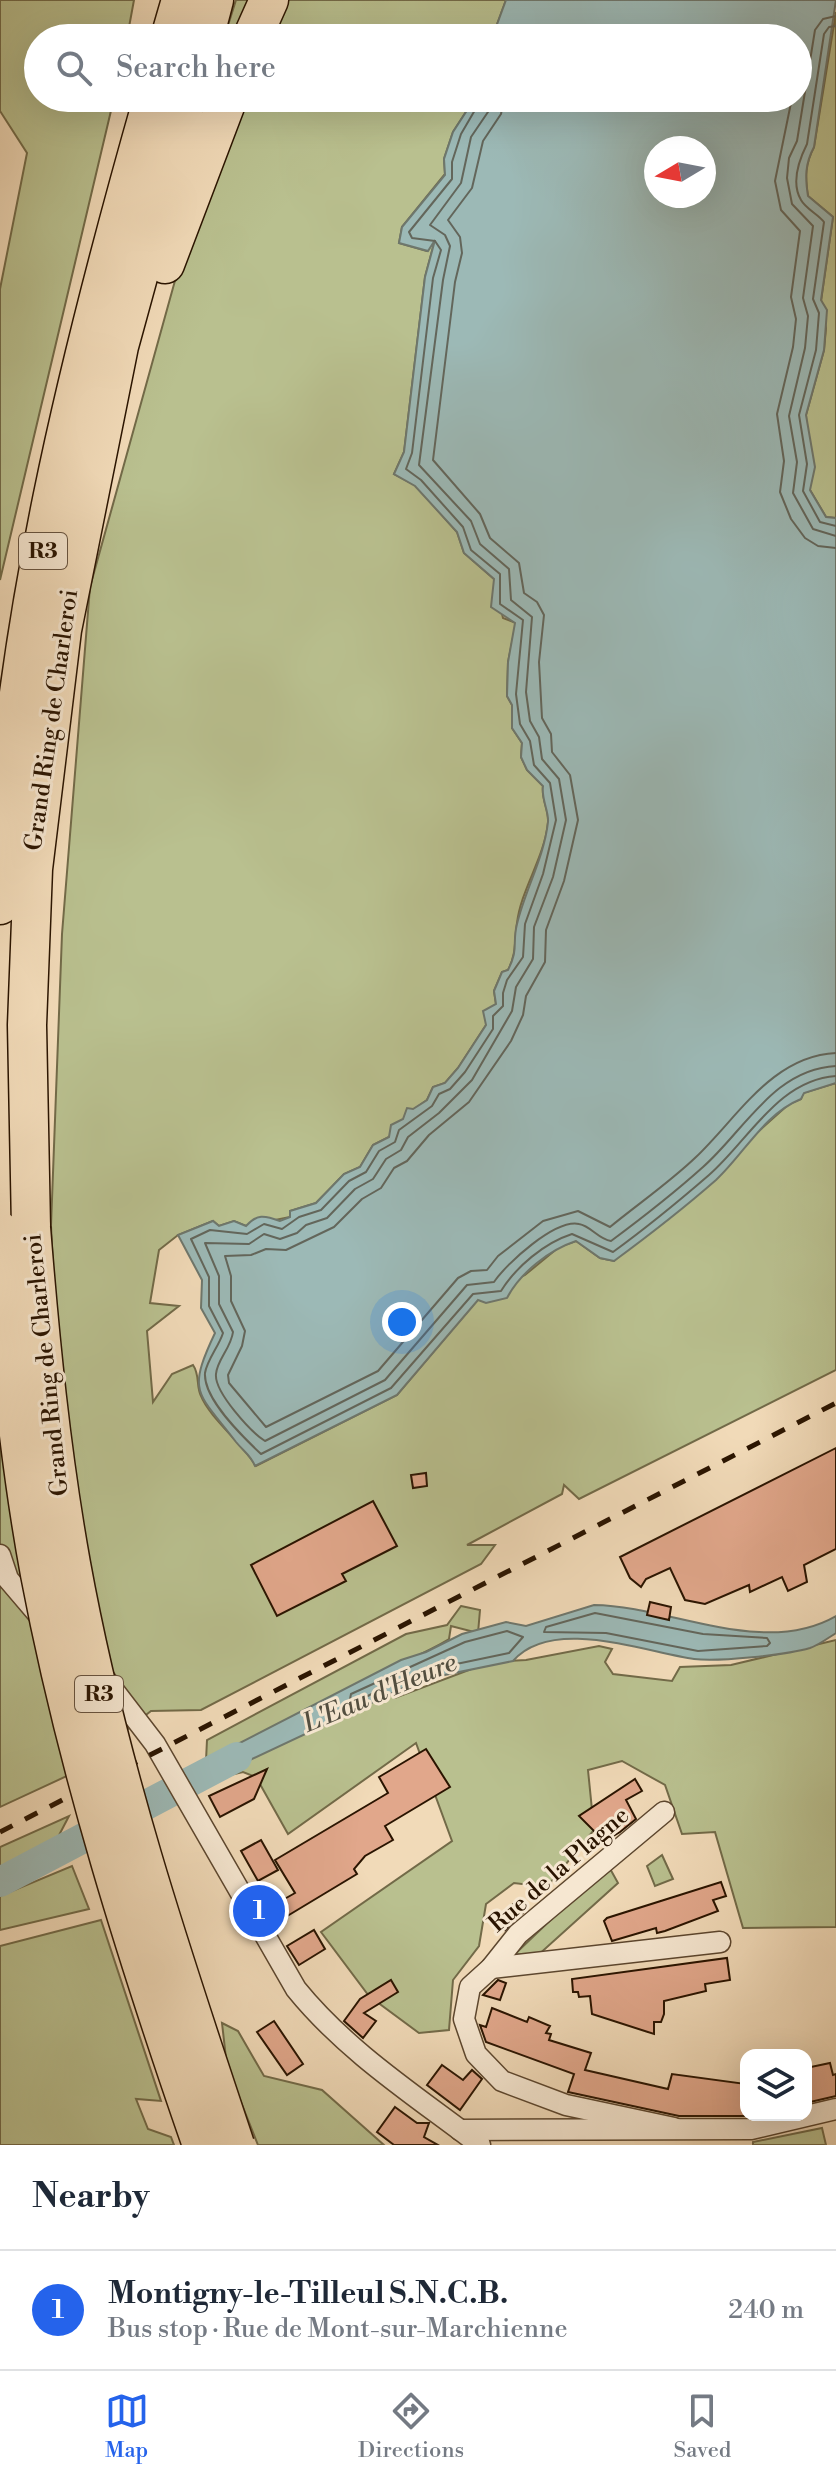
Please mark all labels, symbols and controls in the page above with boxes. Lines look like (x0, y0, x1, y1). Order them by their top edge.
search box (24, 24, 812, 112)
icon: search (52, 46, 96, 90)
text: Search here (116, 49, 276, 87)
north arrow (644, 136, 716, 208)
road number: R3 (19, 533, 67, 569)
street label: Grand Ring de Charleroi (19, 587, 85, 853)
street label: Grand Ring de Charleroi (18, 1232, 76, 1498)
your location (382, 1302, 422, 1342)
water label: L'Eau d'Heure (298, 1646, 462, 1740)
road number: R3 (75, 1676, 123, 1712)
street label: Rue de la Plagne (482, 1801, 636, 1939)
pin: 1 (233, 1881, 285, 1941)
map controls (740, 2049, 812, 2121)
button: layers (740, 2049, 812, 2121)
text: Nearby (32, 2176, 150, 2218)
text: Montigny-le-Tilleul S.N.C.B. (108, 2275, 508, 2313)
text: 1 (52, 2294, 64, 2326)
text: 240 m (728, 2294, 804, 2326)
text: Bus stop · Rue de Mont-sur-Marchienne (108, 2313, 568, 2345)
tab: Map (105, 2389, 149, 2464)
tab: Directions (358, 2389, 464, 2464)
tab: Saved (674, 2389, 731, 2464)

